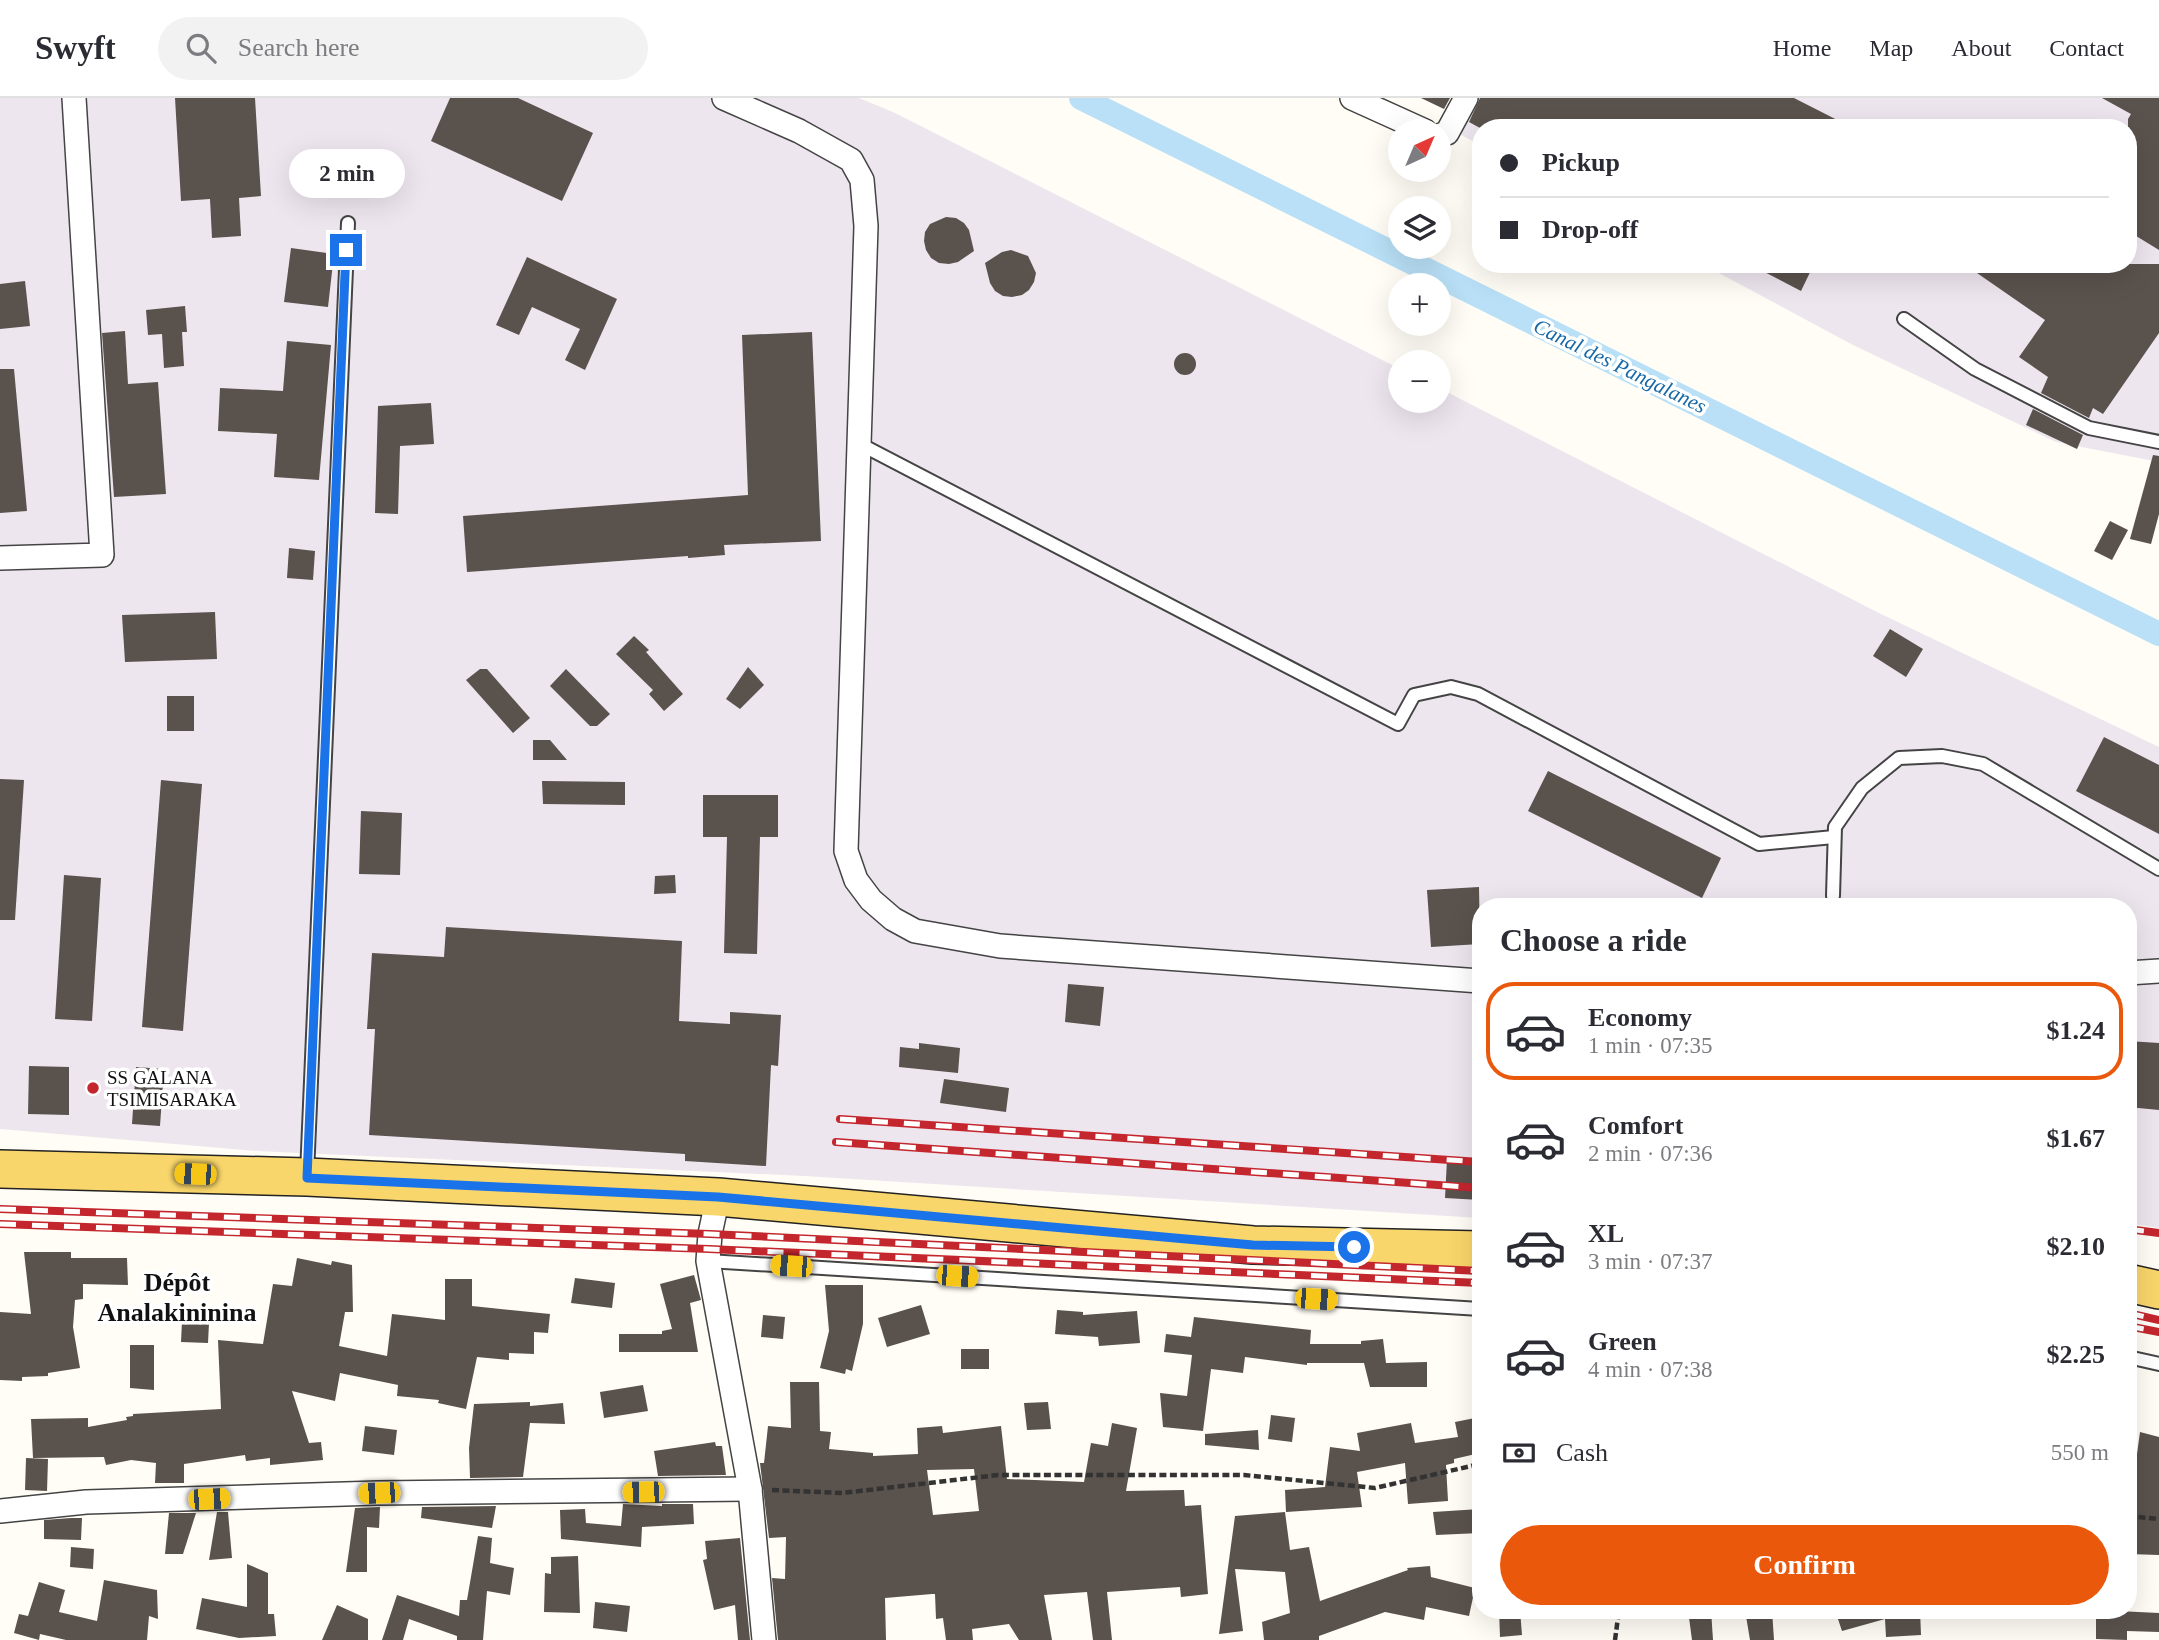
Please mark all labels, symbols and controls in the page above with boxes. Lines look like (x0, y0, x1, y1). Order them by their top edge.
search box (158, 17, 648, 80)
icon: search (182, 29, 220, 67)
text: Swyft (35, 30, 116, 66)
text: Search here (238, 33, 360, 62)
text: Home (1773, 35, 1831, 61)
text: Map (1869, 35, 1913, 61)
text: About (1951, 35, 2011, 61)
text: Contact (2049, 35, 2124, 61)
north arrow (1388, 119, 1451, 182)
map controls (1388, 119, 1451, 413)
text: Pickup (1542, 148, 1620, 177)
callout: 2 min (288, 149, 404, 198)
text: 2 min (319, 161, 375, 186)
button: layers (1388, 196, 1451, 259)
text: Drop-off (1542, 215, 1638, 244)
route end (330, 234, 362, 266)
button: + (1388, 273, 1451, 336)
water label: Canal des Pangalanes (1530, 314, 1710, 418)
button: − (1388, 350, 1451, 413)
text: Choose a ride (1500, 922, 1687, 958)
icon: car (1504, 1000, 1567, 1063)
text: Economy (1588, 1003, 1692, 1032)
text: $1.24 (2047, 1016, 2105, 1045)
text: 1 min · 07:35 (1588, 1033, 1713, 1058)
place label: SS GALANA TSIMISARAKA (107, 1067, 237, 1110)
marker: SS GALANA TSIMISARAKA (85, 1080, 101, 1096)
icon: car (1504, 1108, 1567, 1171)
text: Comfort (1588, 1111, 1683, 1140)
text: $1.67 (2047, 1124, 2105, 1153)
text: 2 min · 07:36 (1588, 1141, 1713, 1166)
car (174, 1163, 217, 1185)
icon: car (1504, 1216, 1567, 1279)
text: XL (1588, 1219, 1624, 1248)
route start (1338, 1231, 1370, 1263)
text: $2.10 (2047, 1232, 2105, 1261)
text: 3 min · 07:37 (1588, 1249, 1713, 1274)
car (770, 1254, 813, 1278)
car (936, 1264, 979, 1288)
district label: Dépôt Analakininina (98, 1268, 256, 1327)
car (1295, 1287, 1338, 1311)
icon: car (1504, 1324, 1567, 1387)
text: Green (1588, 1327, 1657, 1356)
text: $2.25 (2047, 1340, 2105, 1369)
text: 4 min · 07:38 (1588, 1357, 1713, 1382)
icon: cash (1500, 1434, 1538, 1472)
text: Cash (1556, 1438, 1608, 1467)
text: 550 m (2051, 1440, 2109, 1465)
car (622, 1481, 665, 1503)
car (358, 1482, 401, 1504)
car (188, 1488, 231, 1510)
button: Confirm (1500, 1525, 2109, 1605)

